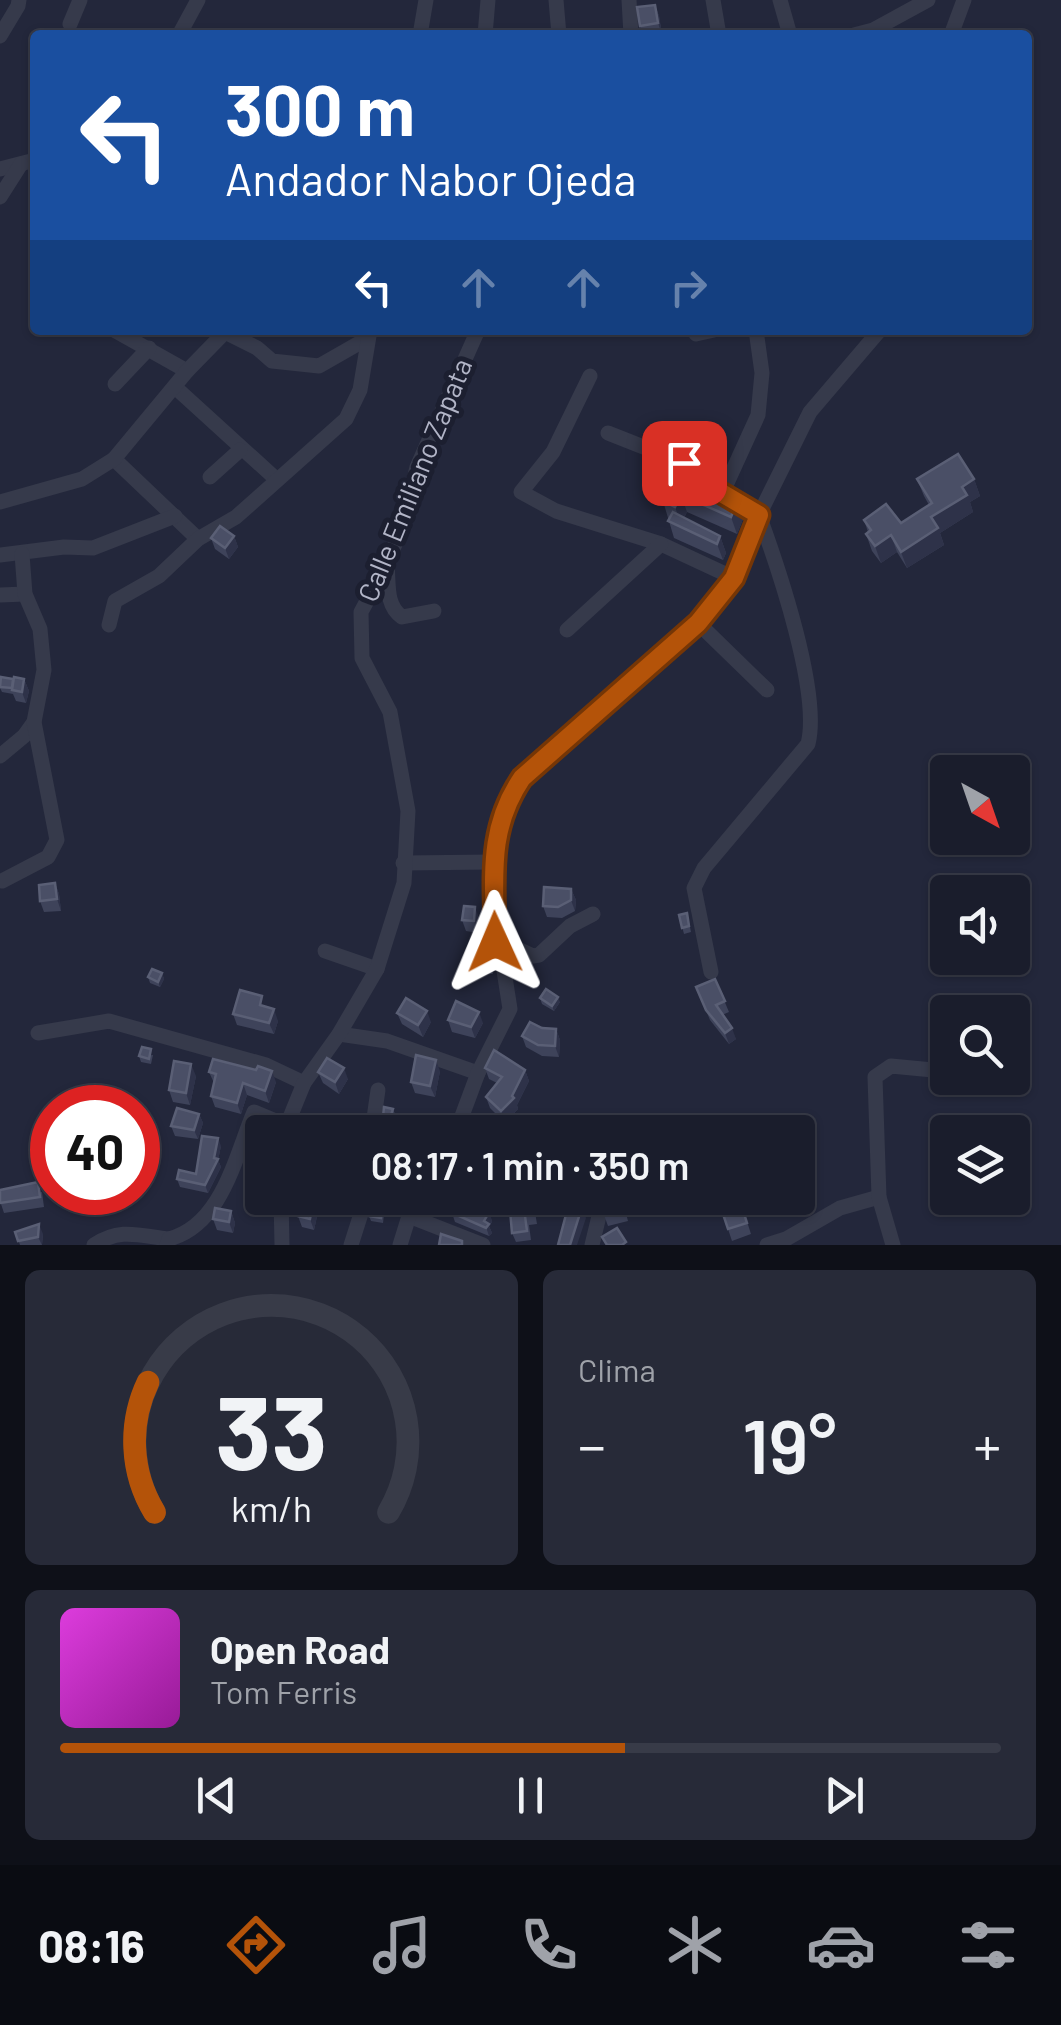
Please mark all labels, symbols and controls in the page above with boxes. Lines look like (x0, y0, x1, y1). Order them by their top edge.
text: 300 m (225, 66, 415, 150)
icon: left (60, 70, 190, 200)
text: Andador Nabor Ojeda (225, 151, 636, 205)
icon: left (346, 260, 401, 315)
icon: ahead (451, 260, 506, 315)
icon: ahead (556, 260, 611, 315)
icon: right (661, 260, 716, 315)
street label: Calle Emiliano Zapata (350, 353, 478, 606)
pin (642, 421, 727, 506)
icon: arrive (657, 436, 712, 491)
north arrow (930, 755, 1030, 855)
map controls (930, 755, 1030, 1215)
button: sound (930, 875, 1030, 975)
position arrow (443, 890, 547, 994)
button: search (930, 995, 1030, 1095)
speed limit sign: 40 (30, 1085, 160, 1215)
button: layers (930, 1115, 1030, 1215)
text: 08:17 · 1 min · 350 m (371, 1142, 689, 1188)
text: Clima (578, 1350, 656, 1388)
text: 33 (215, 1366, 328, 1491)
text: 19° (742, 1399, 837, 1489)
text: − (578, 1411, 606, 1477)
text: + (973, 1411, 1001, 1477)
text: km/h (231, 1486, 312, 1529)
text: Open Road (210, 1626, 390, 1672)
text: Tom Ferris (210, 1672, 357, 1710)
icon: previous (189, 1768, 244, 1823)
icon: pause (503, 1768, 558, 1823)
icon: next (817, 1768, 872, 1823)
icon: directions (221, 1910, 291, 1980)
icon: music (367, 1910, 437, 1980)
icon: phone (514, 1910, 584, 1980)
icon: climate (660, 1910, 730, 1980)
icon: car (806, 1910, 876, 1980)
icon: filters (953, 1910, 1023, 1980)
text: 08:16 (38, 1918, 145, 1972)

